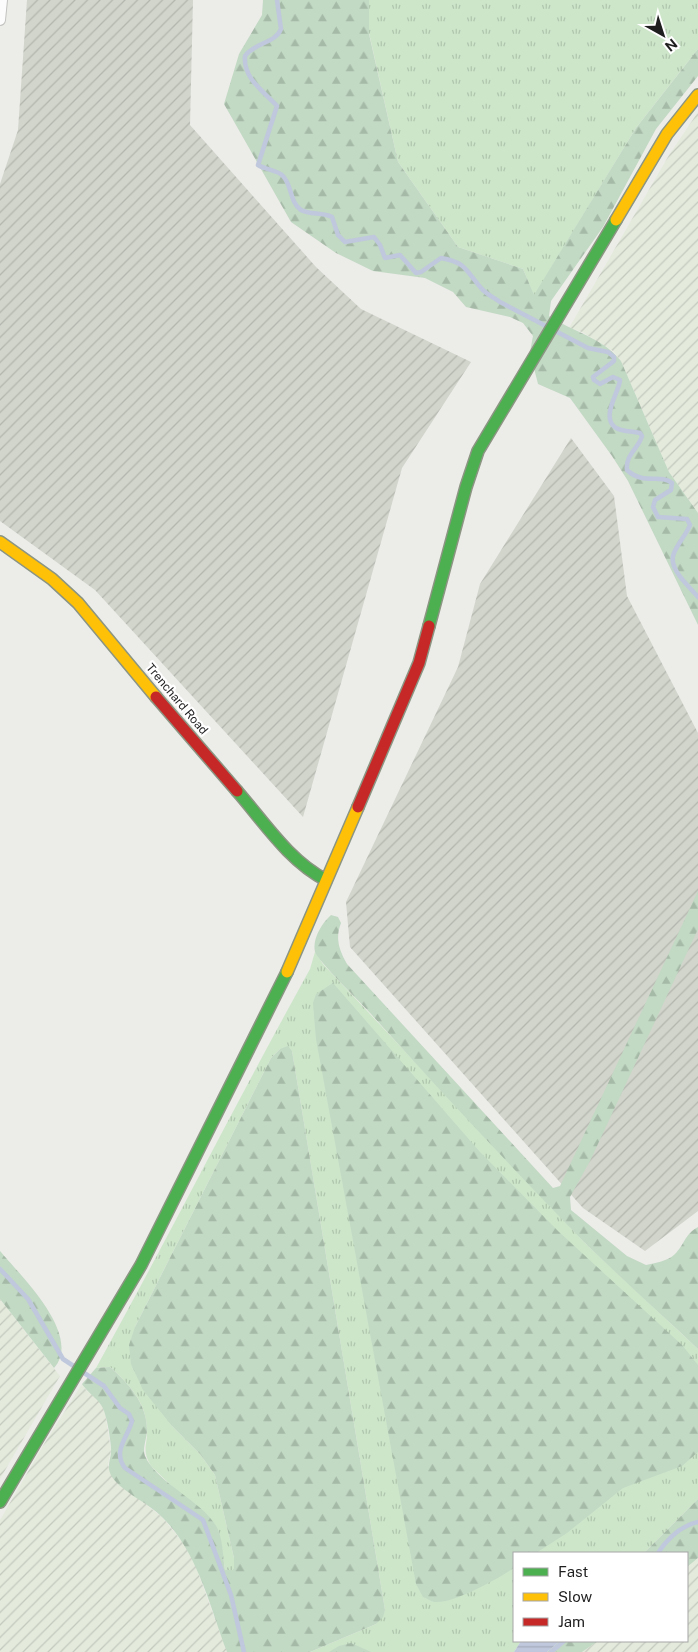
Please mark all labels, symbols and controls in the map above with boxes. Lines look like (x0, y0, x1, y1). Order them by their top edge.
north arrow (638, 10, 688, 60)
text: N (662, 35, 680, 55)
street label: Trenchard Road (143, 661, 211, 737)
legend (513, 1552, 688, 1642)
text: Fast (558, 1563, 588, 1580)
text: Slow (558, 1588, 593, 1605)
text: Jam (558, 1613, 585, 1630)

